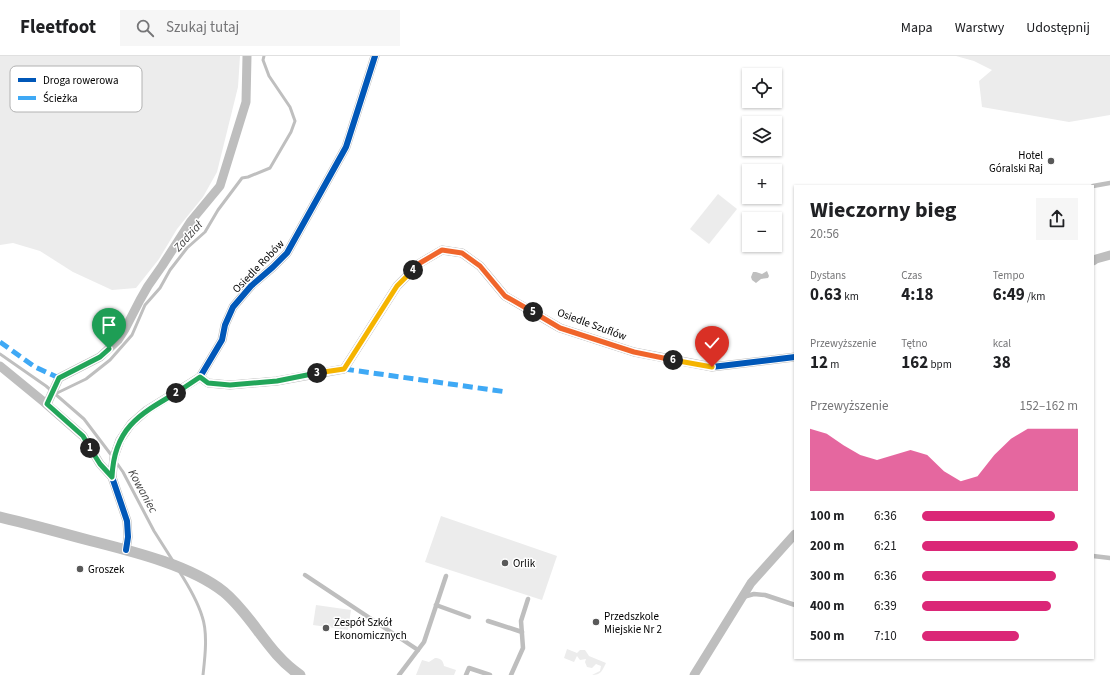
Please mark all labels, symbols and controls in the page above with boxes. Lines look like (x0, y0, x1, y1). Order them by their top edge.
search box (120, 10, 400, 46)
text: Fleetfoot (20, 14, 96, 41)
icon: search (134, 17, 156, 39)
text: Szukaj tutaj (166, 17, 239, 38)
text: Mapa (901, 18, 933, 38)
text: Warstwy (955, 18, 1004, 38)
text: Udostępnij (1026, 18, 1090, 38)
legend (10, 66, 142, 112)
map controls (742, 68, 782, 252)
button: locate (742, 68, 782, 108)
text: Droga rowerowa (43, 73, 118, 88)
text: Ścieżka (43, 91, 78, 106)
button: layers (742, 116, 782, 156)
place label: Hotel Góralski Raj (989, 148, 1043, 176)
marker: Hotel Góralski Raj (1046, 156, 1056, 166)
button: + (742, 164, 782, 204)
text: Wieczorny bieg (810, 194, 957, 226)
button: share (1036, 198, 1078, 240)
button: − (742, 212, 782, 252)
water label: Zadział (169, 216, 208, 256)
text: 20:56 (810, 225, 839, 243)
street label: Osiedle Robów (229, 236, 288, 296)
pin: 4 (403, 260, 423, 280)
text: 4 (410, 262, 416, 277)
text: Dystans (810, 268, 846, 283)
text: Czas (901, 268, 922, 283)
text: Tempo (993, 268, 1024, 283)
text: 0.63 (810, 283, 842, 307)
text: 4:18 (901, 283, 933, 307)
text: 6:49 (993, 283, 1025, 307)
text: km (842, 289, 859, 304)
text: /km (1025, 289, 1045, 304)
pin: 5 (523, 302, 543, 322)
text: 5 (530, 304, 536, 319)
street label: Osiedle Szuflów (555, 305, 629, 344)
pin (92, 308, 126, 349)
icon: arrive (98, 314, 120, 336)
pin (695, 326, 729, 367)
icon: check (701, 332, 723, 354)
text: Przewyższenie (810, 336, 876, 351)
text: Tętno (901, 336, 928, 351)
text: kcal (993, 336, 1011, 351)
pin: 6 (663, 350, 683, 370)
text: 12 (810, 351, 828, 375)
text: 162 (901, 351, 928, 375)
text: 38 (993, 351, 1011, 375)
text: 6 (670, 352, 676, 367)
text: m (828, 357, 839, 372)
text: bpm (928, 357, 952, 372)
pin: 3 (307, 363, 327, 383)
text: 3 (314, 365, 320, 380)
pin: 2 (166, 383, 186, 403)
text: 2 (173, 385, 179, 400)
text: Przewyższenie (810, 397, 888, 415)
text: 152–162 m (1020, 397, 1078, 415)
pin: 1 (80, 438, 100, 458)
text: 1 (87, 440, 93, 455)
water label: Kowaniec (124, 466, 162, 517)
text: 100 m (810, 507, 844, 525)
text: 6:36 (874, 507, 897, 525)
text: 200 m (810, 537, 844, 555)
text: 6:21 (874, 537, 897, 555)
place label: Orlik (513, 556, 536, 571)
marker: Orlik (500, 558, 510, 568)
place label: Groszek (88, 562, 125, 577)
marker: Groszek (75, 564, 85, 574)
text: 300 m (810, 567, 844, 585)
text: 6:36 (874, 567, 897, 585)
text: 400 m (810, 597, 844, 615)
text: 6:39 (874, 597, 897, 615)
place label: Przedszkole Miejskie Nr 2 (604, 609, 662, 637)
place label: Zespół Szkół Ekonomicznych (334, 615, 407, 643)
marker: Przedszkole Miejskie Nr 2 (591, 617, 601, 627)
marker: Zespół Szkół Ekonomicznych (321, 623, 331, 633)
text: 500 m (810, 627, 844, 645)
text: 7:10 (874, 627, 897, 645)

